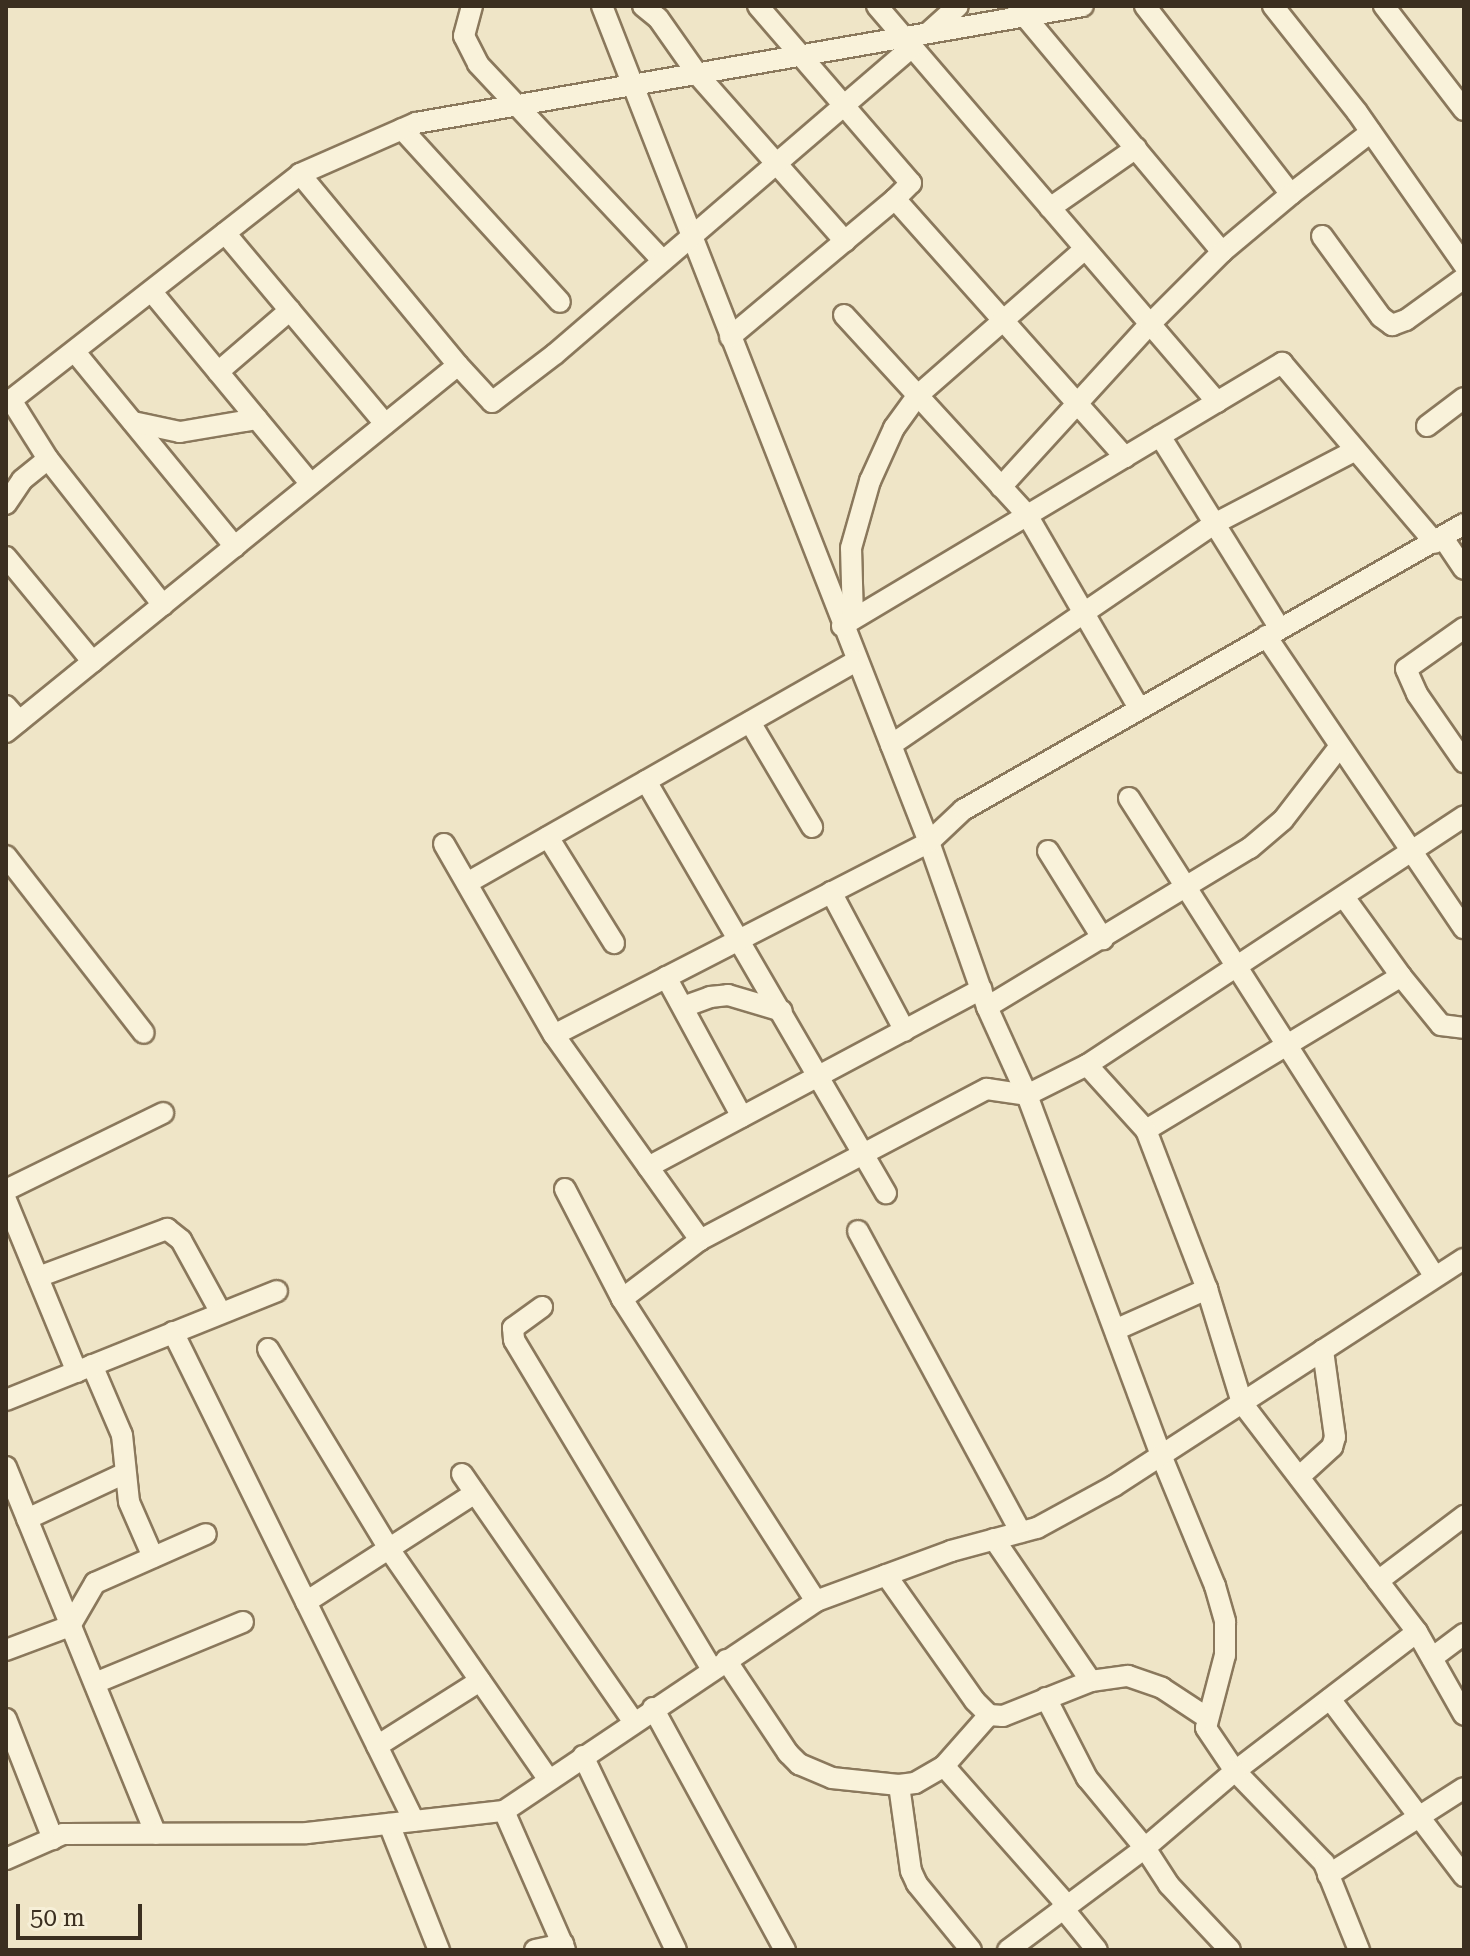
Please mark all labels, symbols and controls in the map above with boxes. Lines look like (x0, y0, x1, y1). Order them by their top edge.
scale bar (20, 1888, 146, 1938)
text: 50 m (30, 1904, 85, 1932)

